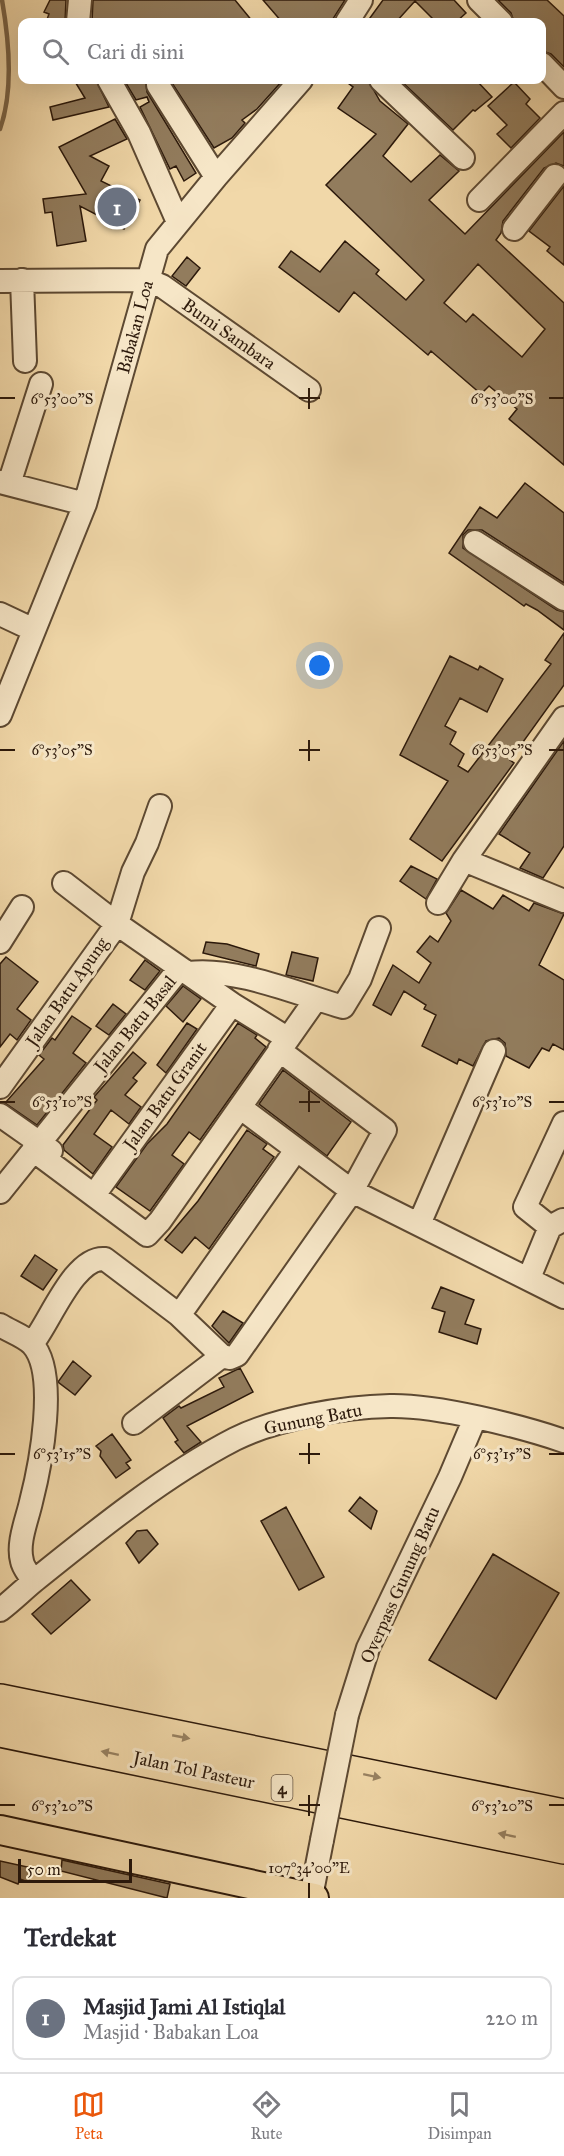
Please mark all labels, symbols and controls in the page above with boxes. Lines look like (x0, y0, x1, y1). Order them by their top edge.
search box (18, 18, 546, 84)
icon: search (39, 35, 72, 68)
text: Cari di sini (87, 38, 184, 65)
pin: 1 (98, 184, 136, 230)
street label: Babakan Loa (112, 278, 158, 376)
street label: Bumi Sambara (178, 294, 280, 375)
text: 6°53'00"S (31, 390, 93, 408)
text: 6°53'00"S (471, 390, 533, 408)
your location (305, 651, 334, 680)
text: 6°53'05"S (31, 741, 93, 759)
text: 6°53'05"S (471, 741, 533, 759)
street label: Jalan Batu Apung (20, 932, 114, 1053)
street label: Jalan Batu Basal (88, 971, 182, 1079)
street label: Jalan Batu Granit (117, 1037, 213, 1157)
text: 6°53'10"S (32, 1093, 92, 1111)
text: 6°53'10"S (472, 1093, 532, 1111)
street label: Gunung Batu (262, 1399, 365, 1440)
text: 6°53'15"S (33, 1445, 91, 1463)
text: 6°53'15"S (473, 1445, 531, 1463)
street label: Overpass Gunung Batu (355, 1503, 446, 1667)
one-way arrow (172, 1733, 191, 1742)
street label: Jalan Tol Pasteur (129, 1746, 257, 1795)
one-way arrow (100, 1748, 119, 1757)
one-way arrow (363, 1772, 382, 1781)
road number: 4 (272, 1775, 292, 1801)
text: 6°53'20"S (31, 1797, 93, 1815)
text: 6°53'20"S (471, 1797, 533, 1815)
one-way arrow (497, 1830, 516, 1839)
scale bar (18, 1856, 132, 1884)
text: 107°34'00"E (268, 1859, 350, 1877)
text: 50 m (27, 1860, 61, 1879)
text: Terdekat (24, 1921, 116, 1953)
text: Masjid Jami Al Istiqlal (83, 1993, 285, 2020)
text: 1 (42, 2006, 49, 2030)
text: 220 m (486, 2006, 538, 2030)
text: Masjid · Babakan Loa (83, 2020, 259, 2044)
tab: Peta (72, 2088, 105, 2143)
tab: Rute (250, 2088, 283, 2143)
tab: Disimpan (428, 2088, 492, 2143)

